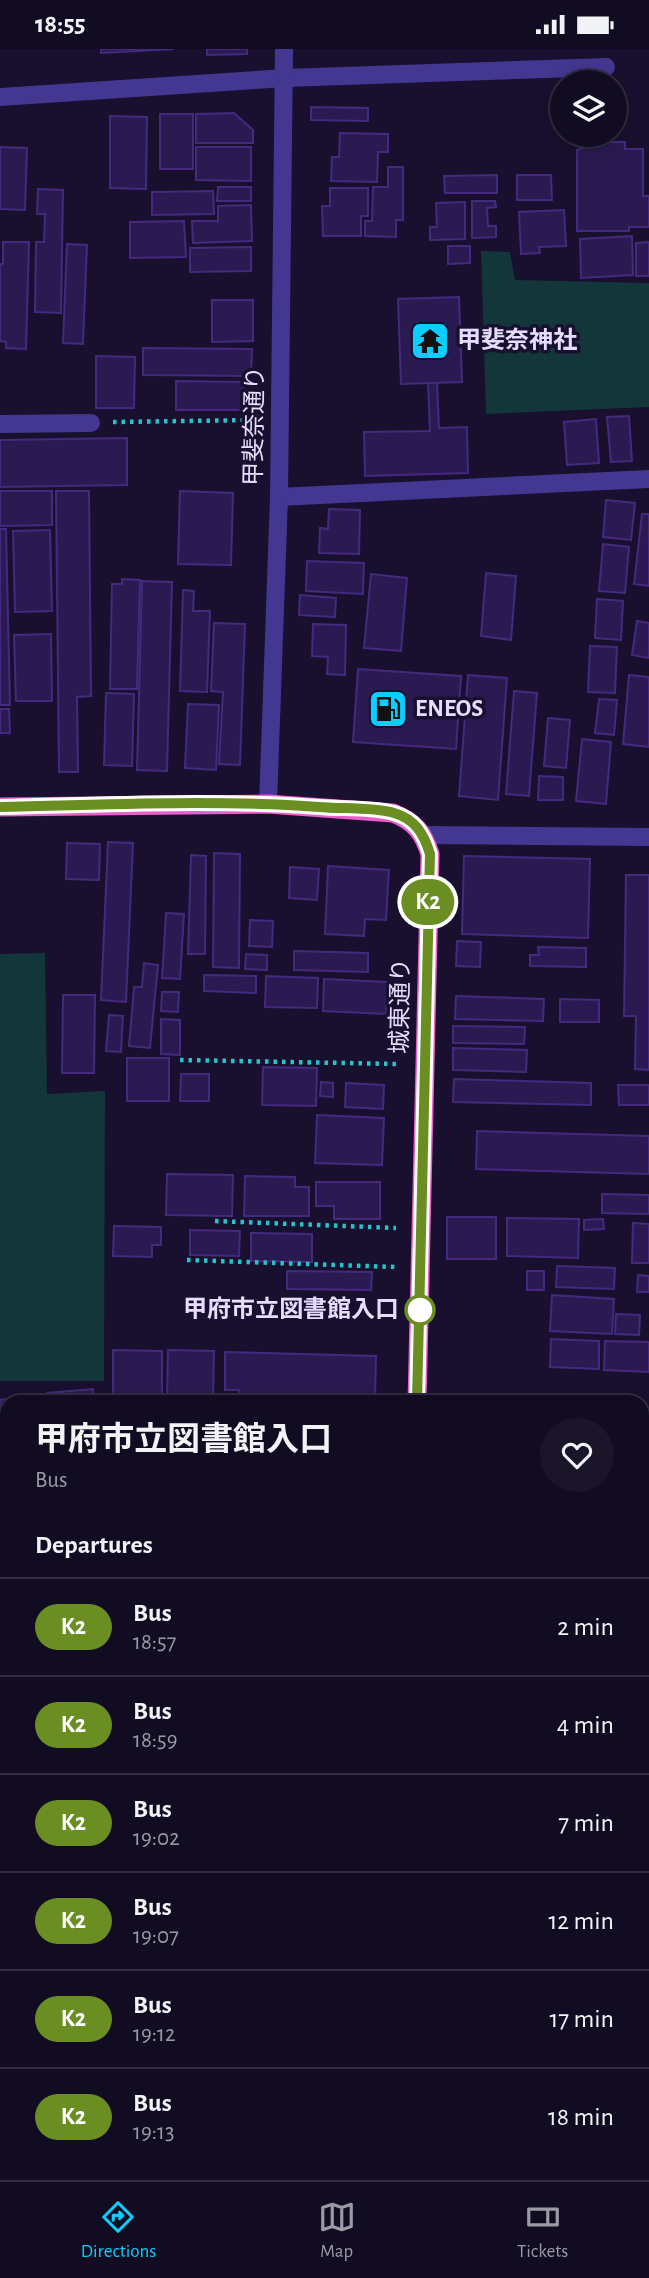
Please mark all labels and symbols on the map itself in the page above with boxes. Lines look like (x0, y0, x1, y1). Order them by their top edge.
temple icon: 甲斐奈神社 (409, 320, 451, 362)
place label: 甲斐奈神社 (457, 327, 577, 353)
street label: 甲斐奈通り (240, 366, 268, 486)
fuel station icon: ENEOS (367, 688, 409, 730)
place label: ENEOS (415, 697, 483, 721)
line badge: K2 (396, 879, 460, 925)
street label: 城東通り (386, 958, 414, 1054)
marker: 甲府市立図書館入口 (405, 1295, 435, 1325)
place label: 甲府市立図書館入口 (183, 1296, 399, 1322)

